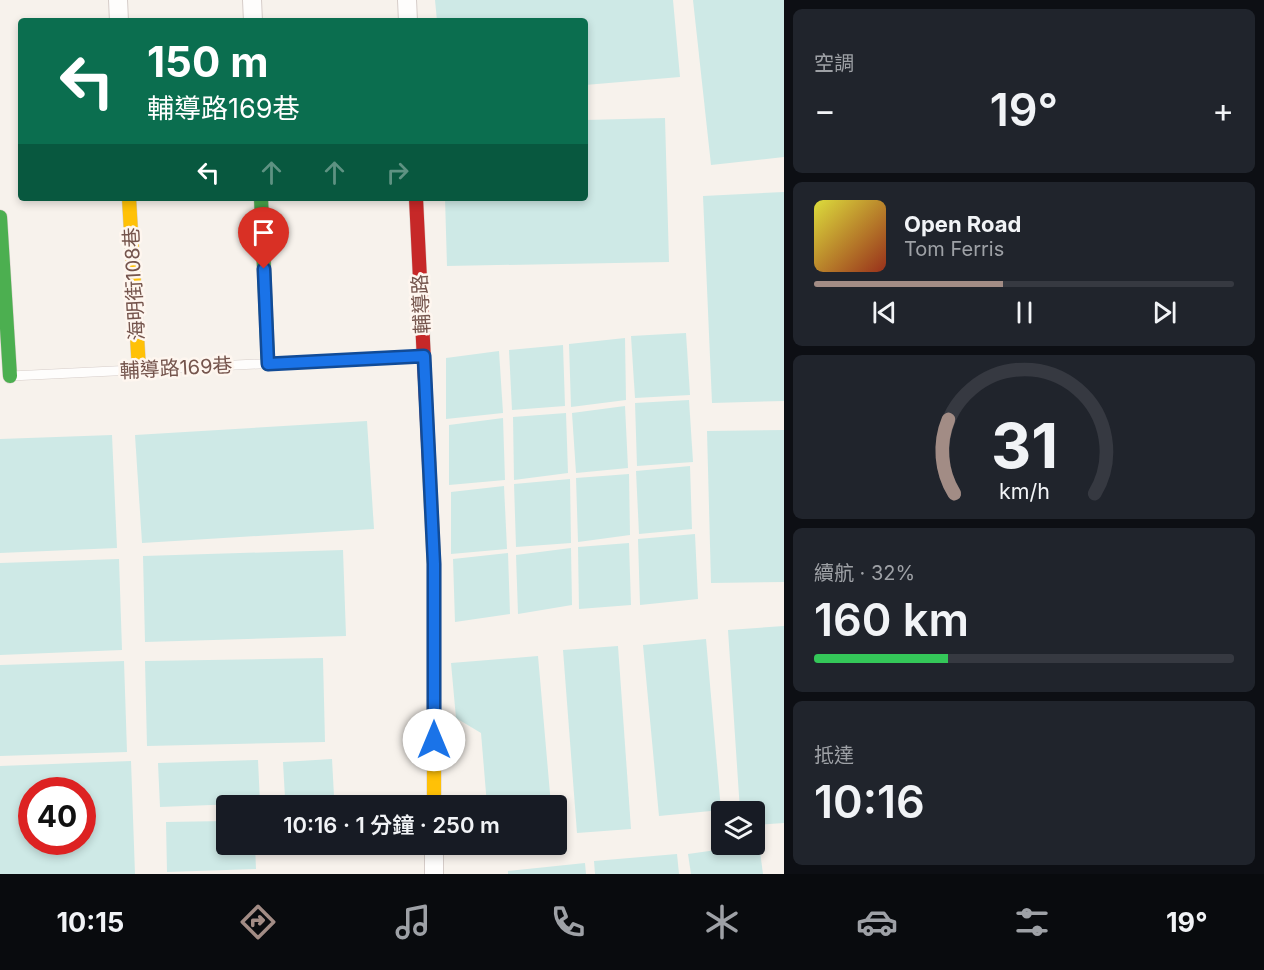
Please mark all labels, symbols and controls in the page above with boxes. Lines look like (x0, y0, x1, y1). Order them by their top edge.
text: 150 m (147, 36, 269, 87)
icon: left (48, 42, 126, 120)
text: 空調 (814, 51, 854, 75)
text: 19° (990, 82, 1058, 137)
text: − (814, 90, 836, 130)
text: + (1212, 90, 1234, 130)
text: 輔導路169巷 (147, 92, 299, 125)
icon: left (192, 156, 225, 189)
icon: ahead (255, 156, 288, 189)
icon: ahead (318, 156, 351, 189)
icon: right (381, 156, 414, 189)
pin (238, 207, 289, 269)
text: Open Road (904, 211, 1021, 237)
icon: arrive (247, 216, 280, 249)
street label: 海明街108巷 (119, 227, 149, 341)
text: Tom Ferris (904, 237, 1004, 261)
street label: 輔導路 (407, 273, 435, 335)
icon: previous (868, 296, 901, 329)
icon: pause (1008, 296, 1041, 329)
icon: next (1148, 296, 1181, 329)
street label: 輔導路169巷 (119, 353, 233, 383)
text: 31 (990, 408, 1058, 483)
text: km/h (999, 478, 1049, 504)
text: 續航 · 32% (814, 561, 915, 585)
text: 160 km (814, 592, 969, 647)
position arrow (402, 708, 466, 772)
text: 抵達 (814, 743, 854, 767)
text: 10:16 (814, 774, 925, 829)
speed limit sign: 40 (18, 777, 96, 855)
map controls (711, 801, 765, 855)
button: layers (711, 801, 765, 855)
text: 10:16 · 1 分鐘 · 250 m (283, 812, 500, 838)
icon: directions (237, 901, 279, 943)
icon: music (392, 901, 434, 943)
icon: phone (547, 901, 589, 943)
icon: climate (701, 901, 743, 943)
icon: car (856, 901, 898, 943)
icon: filters (1011, 901, 1053, 943)
text: 10:15 (56, 906, 124, 939)
text: 19° (1166, 906, 1208, 939)

